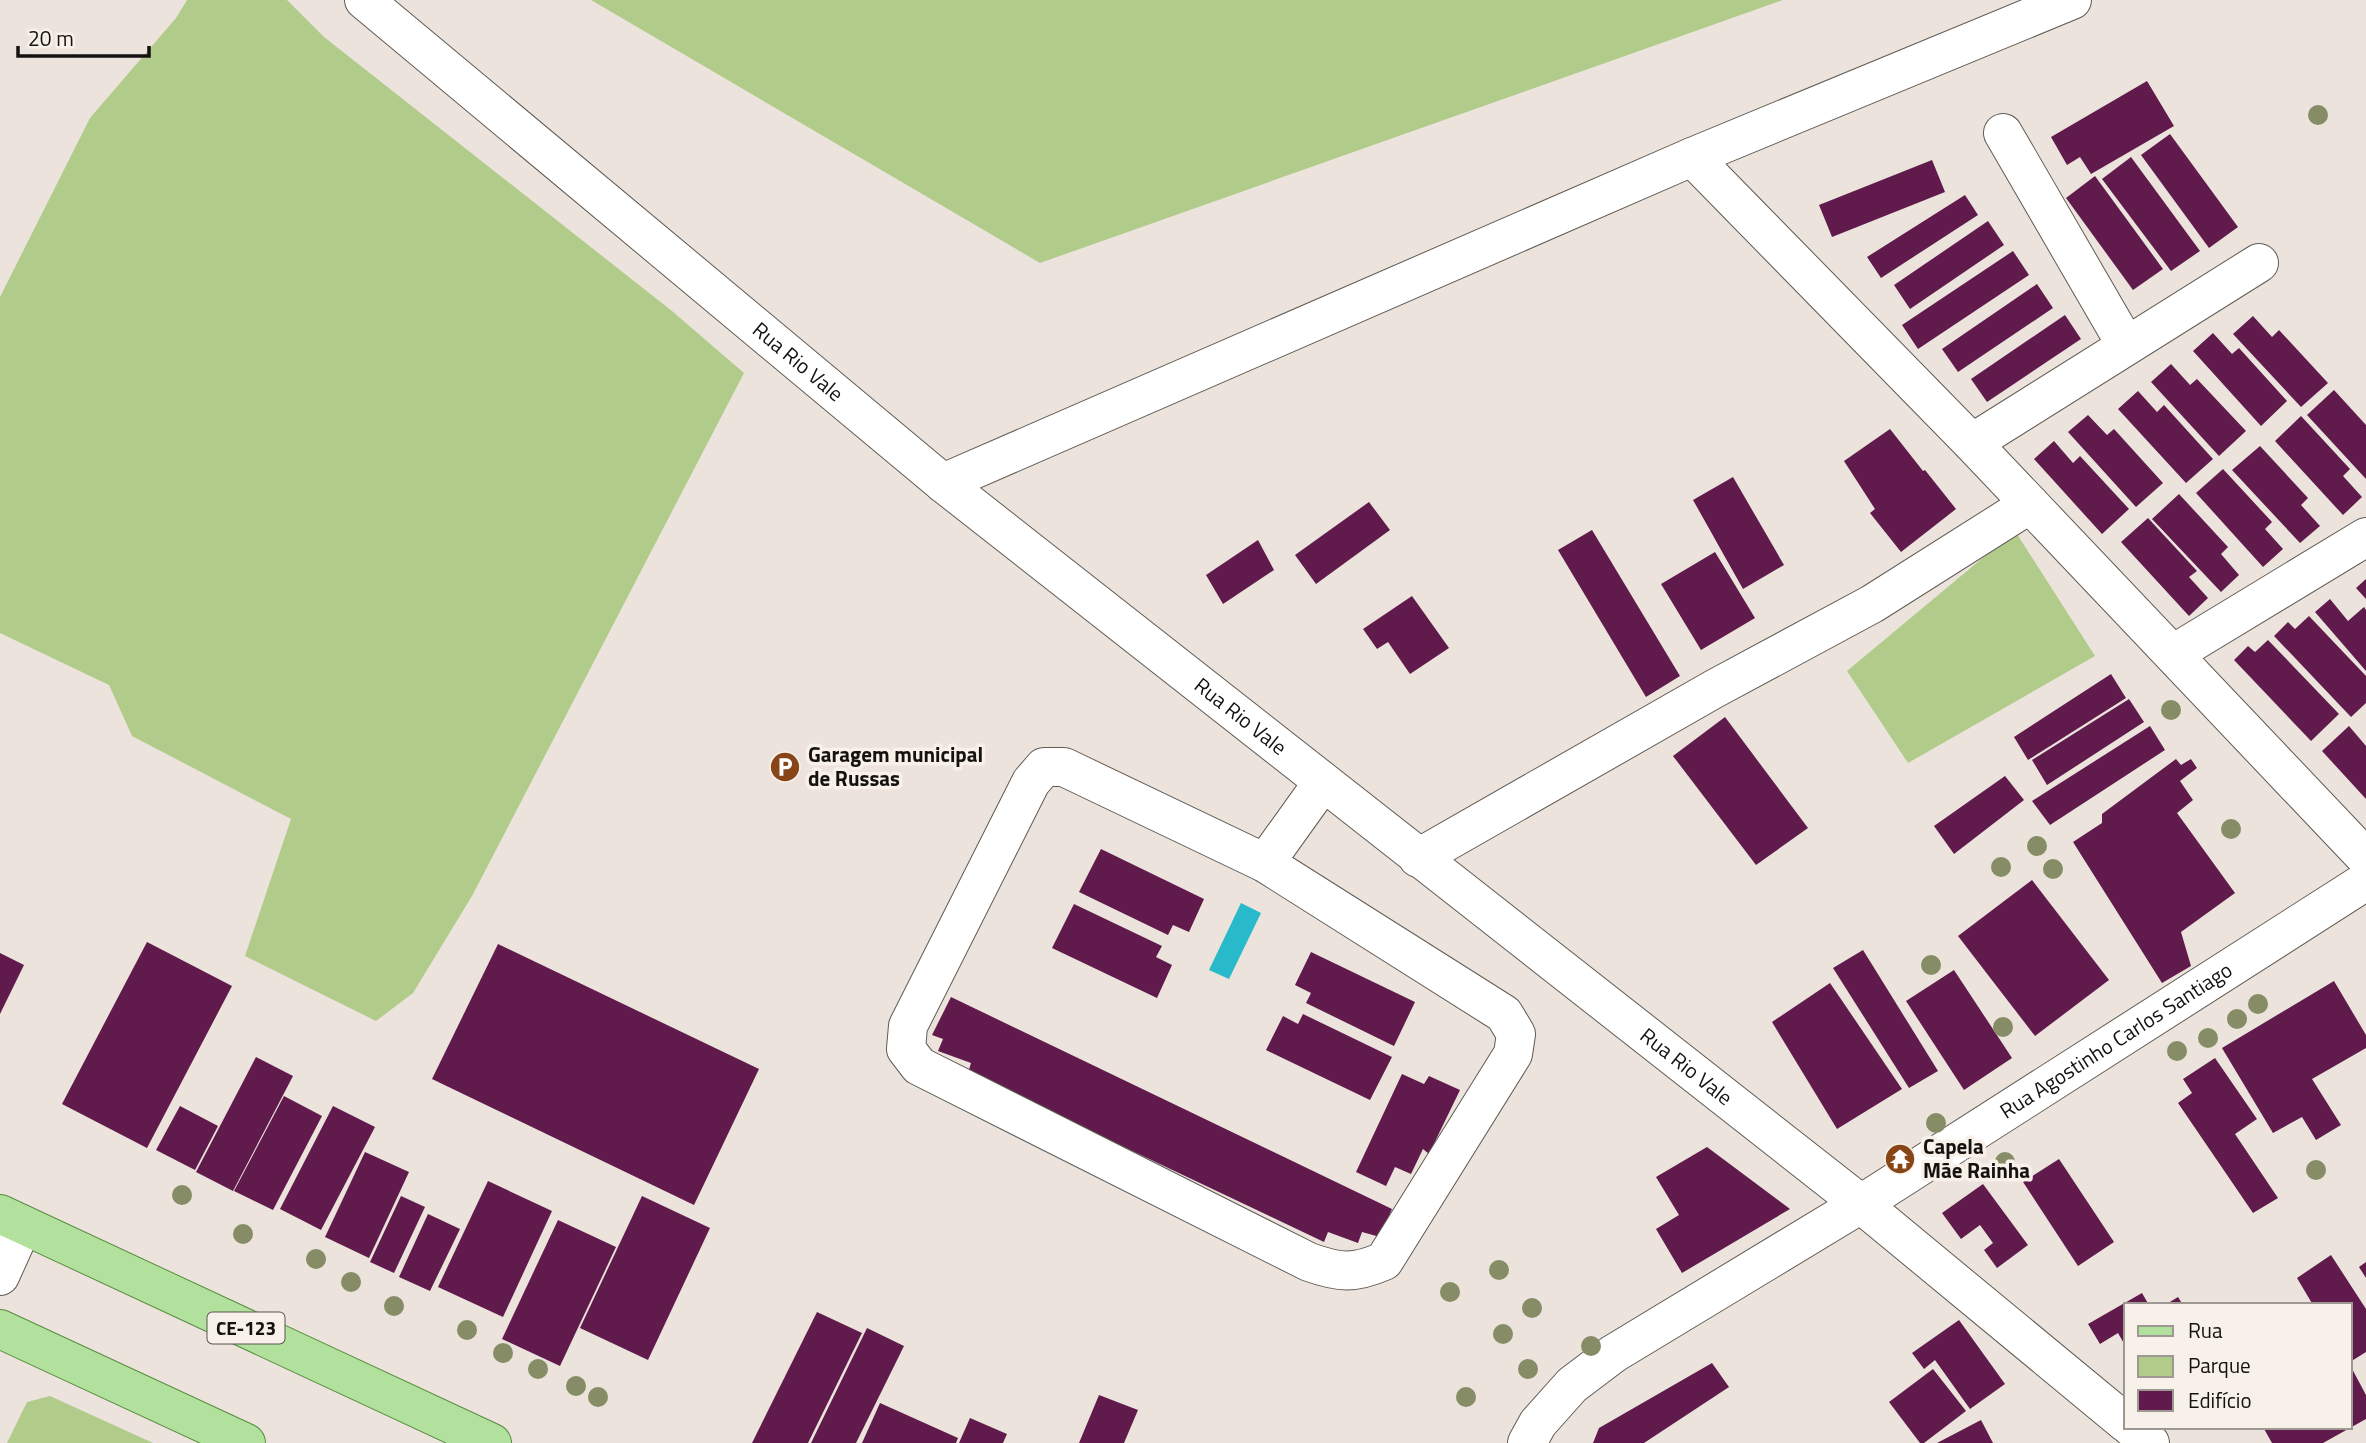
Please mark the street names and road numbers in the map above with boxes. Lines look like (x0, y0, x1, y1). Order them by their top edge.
street label: Rua Rio Vale (746, 314, 851, 409)
street label: Rua Rio Vale (1188, 669, 1294, 762)
street label: Rua Agostinho Carlos Santiago (1993, 954, 2238, 1126)
street label: Rua Rio Vale (1634, 1019, 1740, 1112)
road number: CE-123 (208, 1312, 284, 1344)

